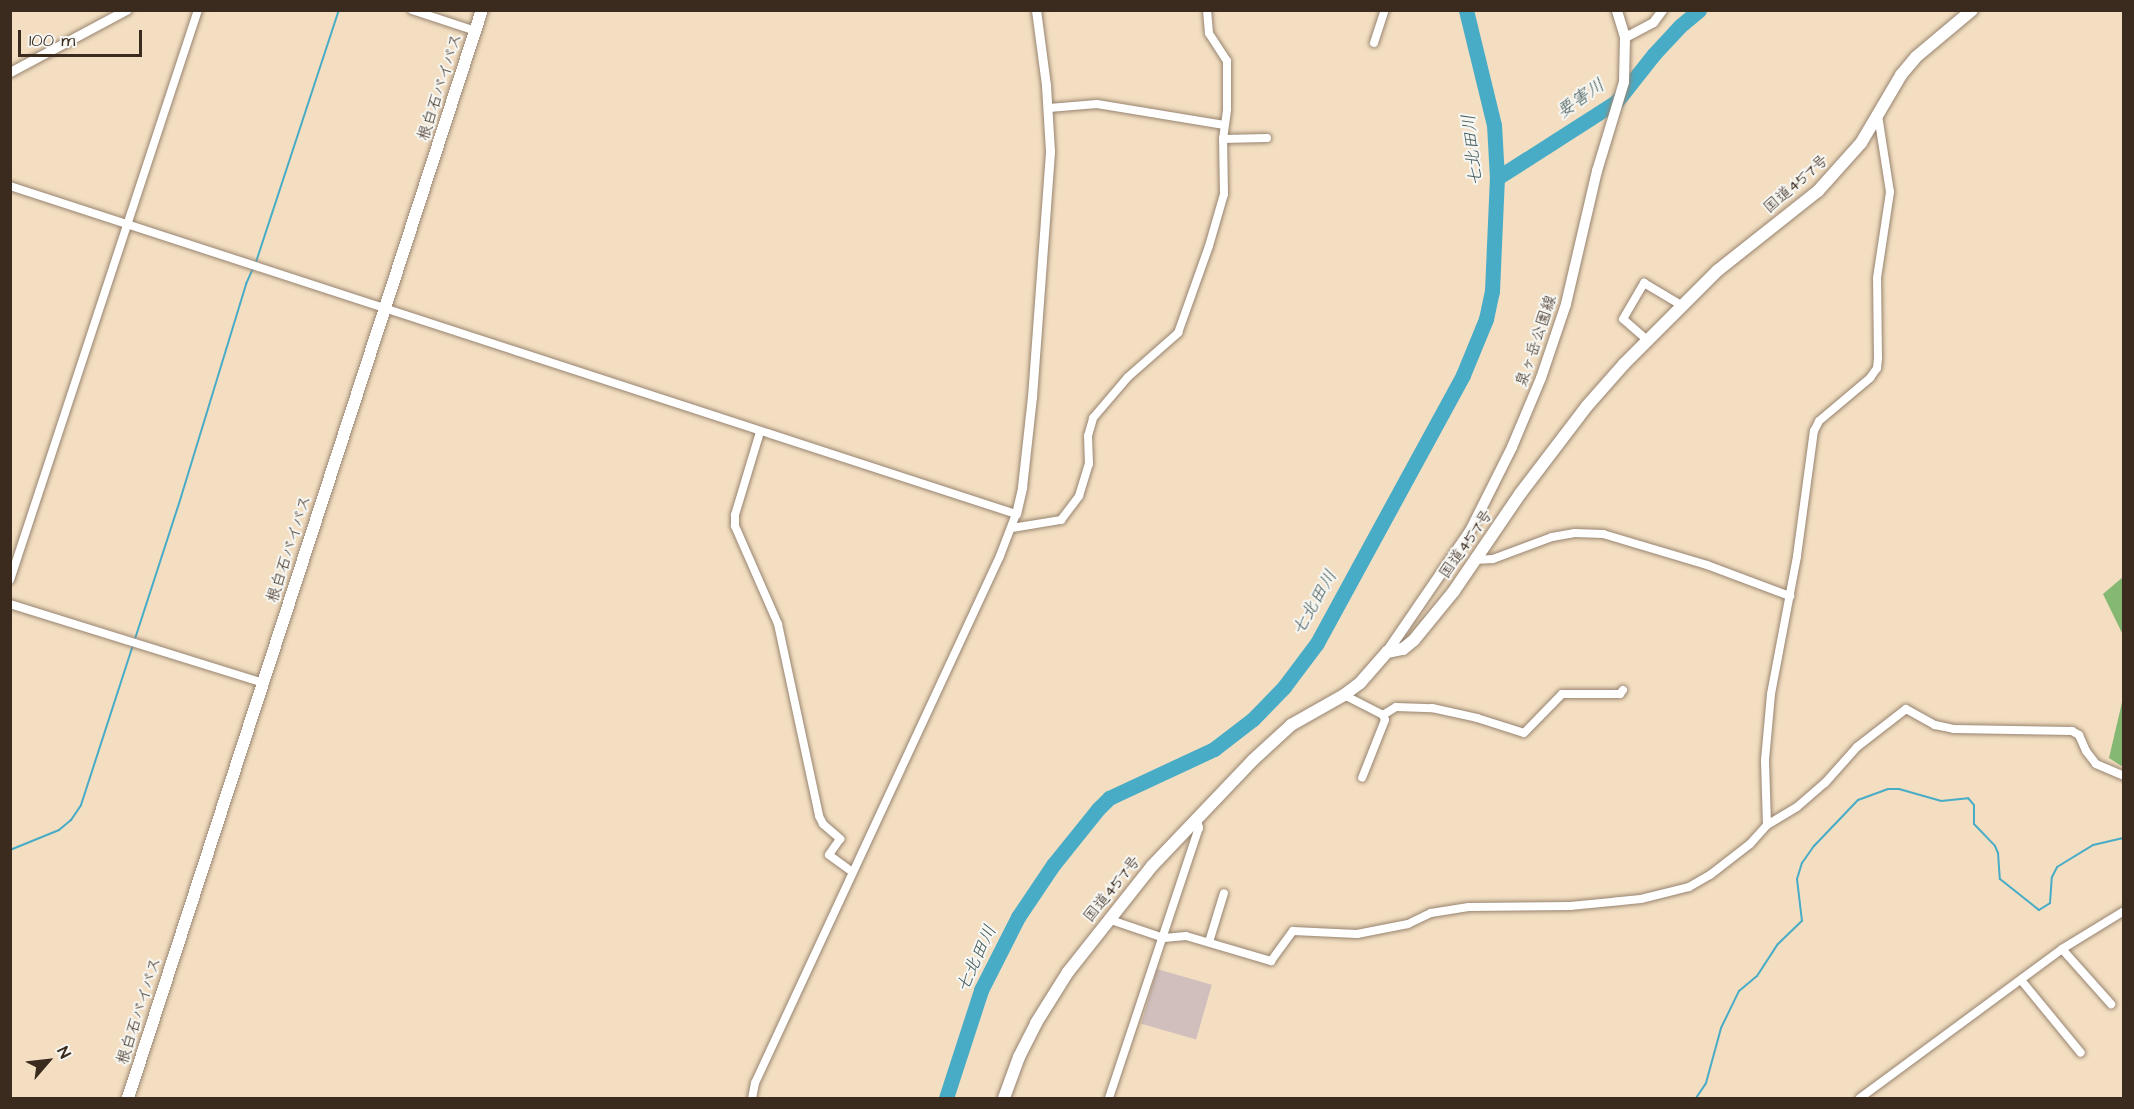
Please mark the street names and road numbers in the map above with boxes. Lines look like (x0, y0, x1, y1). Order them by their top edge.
street label: 根白石バイパス (414, 31, 466, 143)
street label: 国道457号 (1759, 150, 1833, 218)
street label: 泉ヶ岳公園線 (1511, 292, 1561, 390)
street label: 根白石バイパス (263, 493, 315, 605)
street label: 国道457号 (1435, 506, 1497, 582)
street label: 国道457号 (1079, 852, 1145, 926)
street label: 根白石バイパス (113, 955, 165, 1067)

